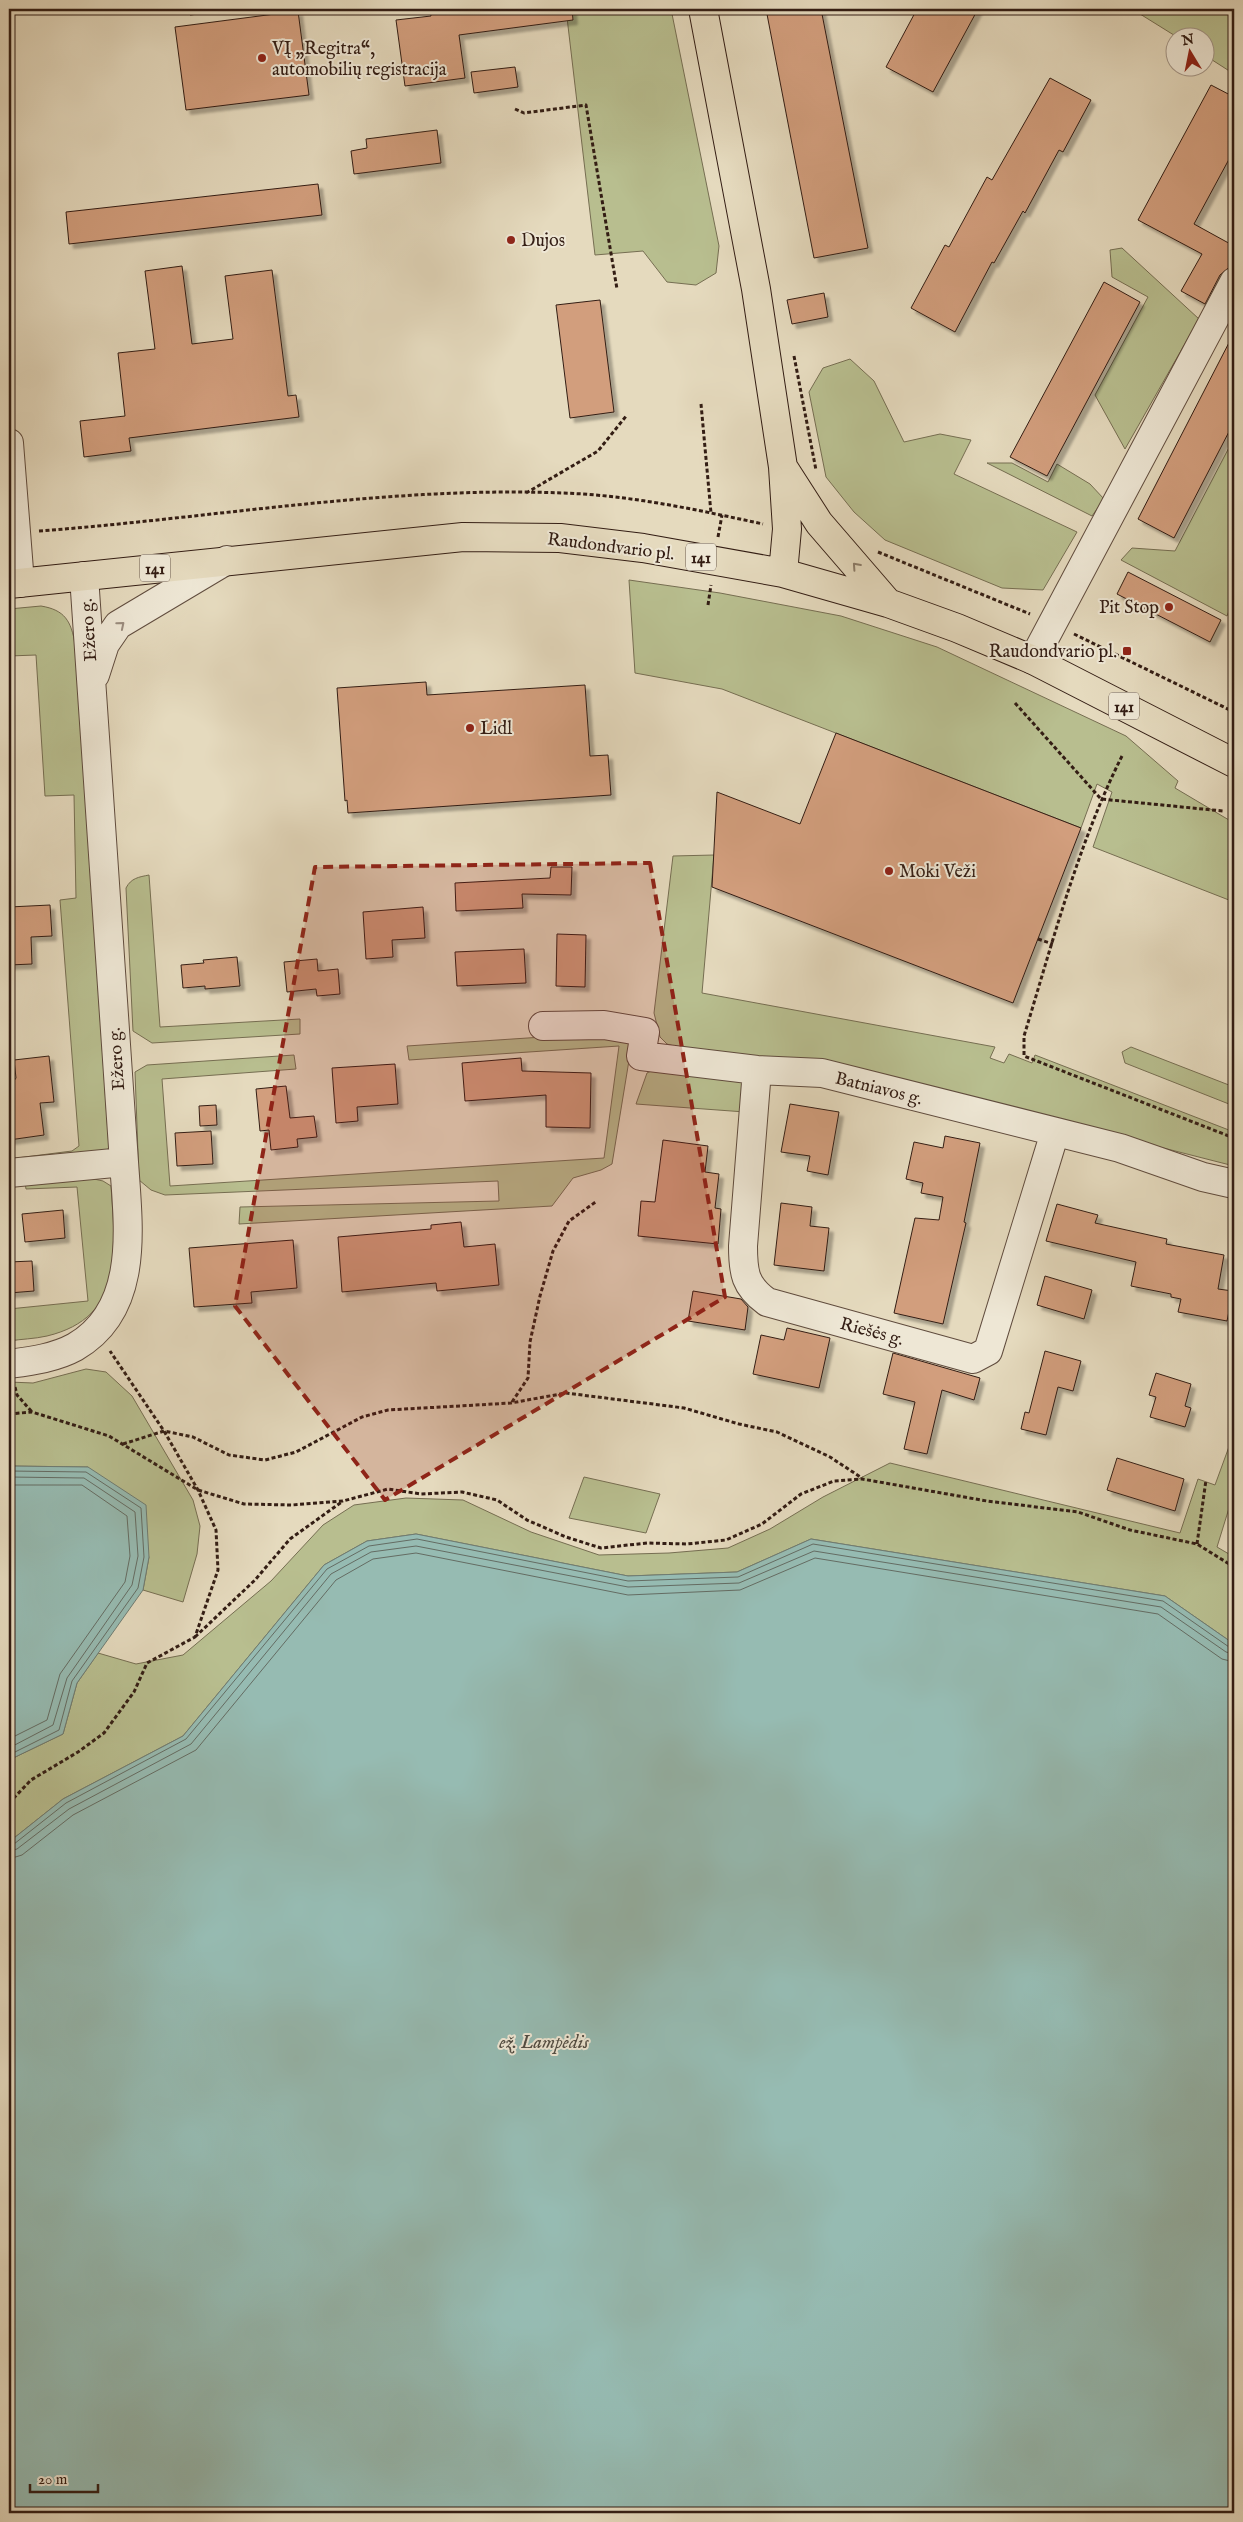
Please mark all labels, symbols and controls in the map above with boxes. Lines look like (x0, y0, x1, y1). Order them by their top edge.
north arrow (1166, 28, 1216, 78)
text: N (1179, 30, 1195, 50)
place label: VĮ „Regitra“, automobilių registracija (271, 38, 447, 82)
marker: VĮ „Regitra“, automobilių registracija (256, 52, 268, 64)
place label: Dujos (521, 230, 565, 253)
marker: Dujos (505, 234, 517, 246)
street label: Raudondvario pl. (546, 528, 676, 567)
road number: 141 (686, 544, 716, 570)
road number: 141 (140, 554, 170, 582)
one-way arrow (853, 563, 862, 572)
place label: Pit Stop (1099, 597, 1159, 620)
street label: Ežero g. (76, 598, 103, 662)
marker: Pit Stop (1163, 601, 1175, 613)
one-way arrow (115, 622, 124, 631)
place label: Raudondvario pl. (989, 641, 1117, 664)
marker: Raudondvario pl. (1121, 645, 1133, 657)
road number: 141 (1109, 692, 1139, 719)
place label: Lidl (480, 718, 512, 741)
marker: Lidl (464, 722, 476, 734)
place label: Moki Veži (899, 861, 976, 884)
marker: Moki Veži (883, 865, 895, 877)
street label: Ežero g. (104, 1027, 131, 1091)
street label: Batniavos g. (833, 1068, 925, 1111)
street label: Riešės g. (837, 1313, 906, 1352)
water label: ež. Lampėdis (498, 2031, 589, 2055)
scale bar (30, 2462, 98, 2494)
text: 20 m (38, 2470, 68, 2489)

